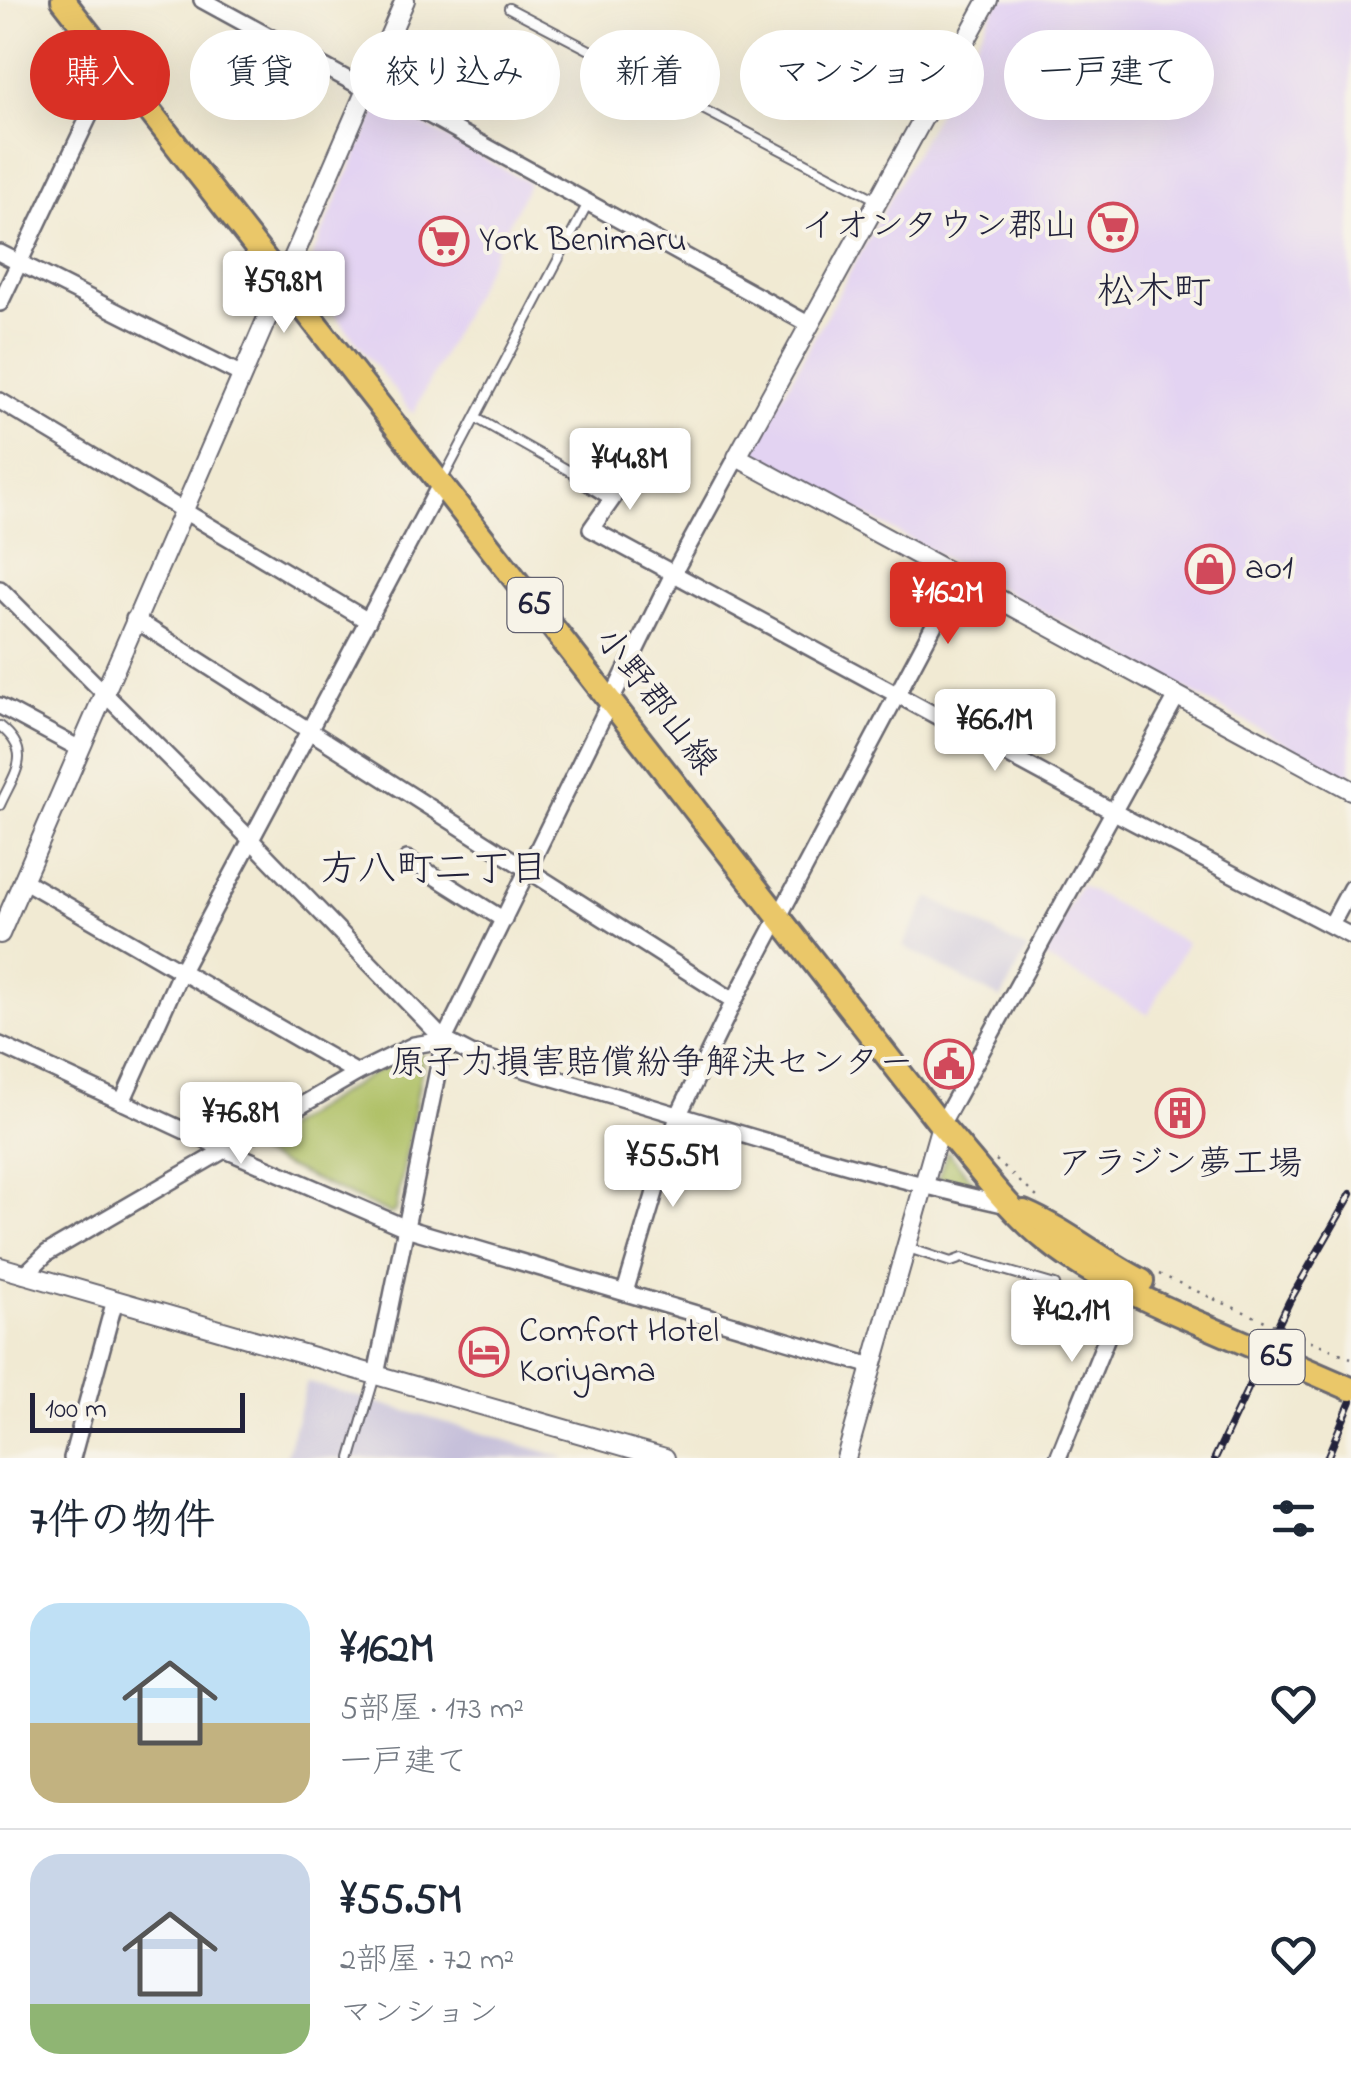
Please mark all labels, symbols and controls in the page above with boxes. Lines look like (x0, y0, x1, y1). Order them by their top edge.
chip: 購入 (30, 30, 170, 120)
chip: 賃貸 (190, 30, 330, 120)
chip: 絞り込み (350, 30, 560, 120)
chip: 新着 (580, 30, 720, 120)
chip: マンション (740, 30, 984, 120)
chip: 一戸建て (1004, 30, 1214, 120)
supermarket icon: イオンタウン郡山 (1087, 201, 1139, 253)
place label: イオンタウン郡山 (801, 202, 1078, 253)
supermarket icon: York Benimaru (418, 215, 470, 267)
place label: York Benimaru (479, 216, 687, 267)
pin: ¥59.8M (203, 251, 365, 336)
text: ¥59.8M (245, 260, 323, 307)
district label: 松木町 (1097, 266, 1211, 322)
pin: ¥44.8M (549, 428, 711, 513)
text: ¥44.8M (592, 437, 668, 484)
shop icon: ao1 (1184, 543, 1236, 595)
place label: ao1 (1245, 544, 1293, 595)
pin: ¥162M (878, 562, 1018, 647)
text: ¥162M (912, 571, 984, 618)
road number: 65 (508, 578, 562, 632)
street label: 小野郡山線 (581, 617, 729, 787)
pin: ¥66.1M (914, 689, 1076, 774)
text: ¥66.1M (957, 698, 1033, 745)
district label: 方八町二丁目 (320, 843, 548, 899)
public building icon: 原子力損害賠償紛争解決センター (923, 1038, 975, 1090)
place label: 原子力損害賠償紛争解決センター (390, 1039, 914, 1090)
pin: ¥76.8M (160, 1082, 322, 1167)
building icon: アラジン夢工場 (1154, 1087, 1206, 1139)
text: ¥76.8M (202, 1091, 280, 1138)
pin: ¥55.5M (592, 1125, 754, 1210)
text: ¥55.5M (626, 1134, 720, 1181)
place label: アラジン夢工場 (1057, 1140, 1303, 1191)
pin: ¥42.1M (991, 1280, 1153, 1365)
text: ¥42.1M (1033, 1289, 1111, 1336)
place label: Comfort Hotel Koriyama (519, 1307, 719, 1398)
hotel icon: Comfort Hotel Koriyama (458, 1326, 510, 1378)
road number: 65 (1250, 1330, 1304, 1384)
scale bar (30, 1388, 245, 1432)
text: 100 m (45, 1390, 107, 1431)
icon: filters (1266, 1491, 1321, 1546)
text: 7件の物件 (30, 1492, 215, 1553)
text: ¥162M (340, 1620, 435, 1681)
icon: home (110, 1643, 230, 1763)
icon: heart (1266, 1676, 1321, 1731)
text: 5部屋 · 173 m² (340, 1687, 524, 1734)
text: 一戸建て (340, 1740, 468, 1787)
text: ¥55.5M (340, 1871, 463, 1932)
icon: home (110, 1894, 230, 2014)
icon: heart (1266, 1927, 1321, 1982)
text: 2部屋 · 72 m² (340, 1938, 514, 1985)
text: マンション (340, 1991, 499, 2038)

